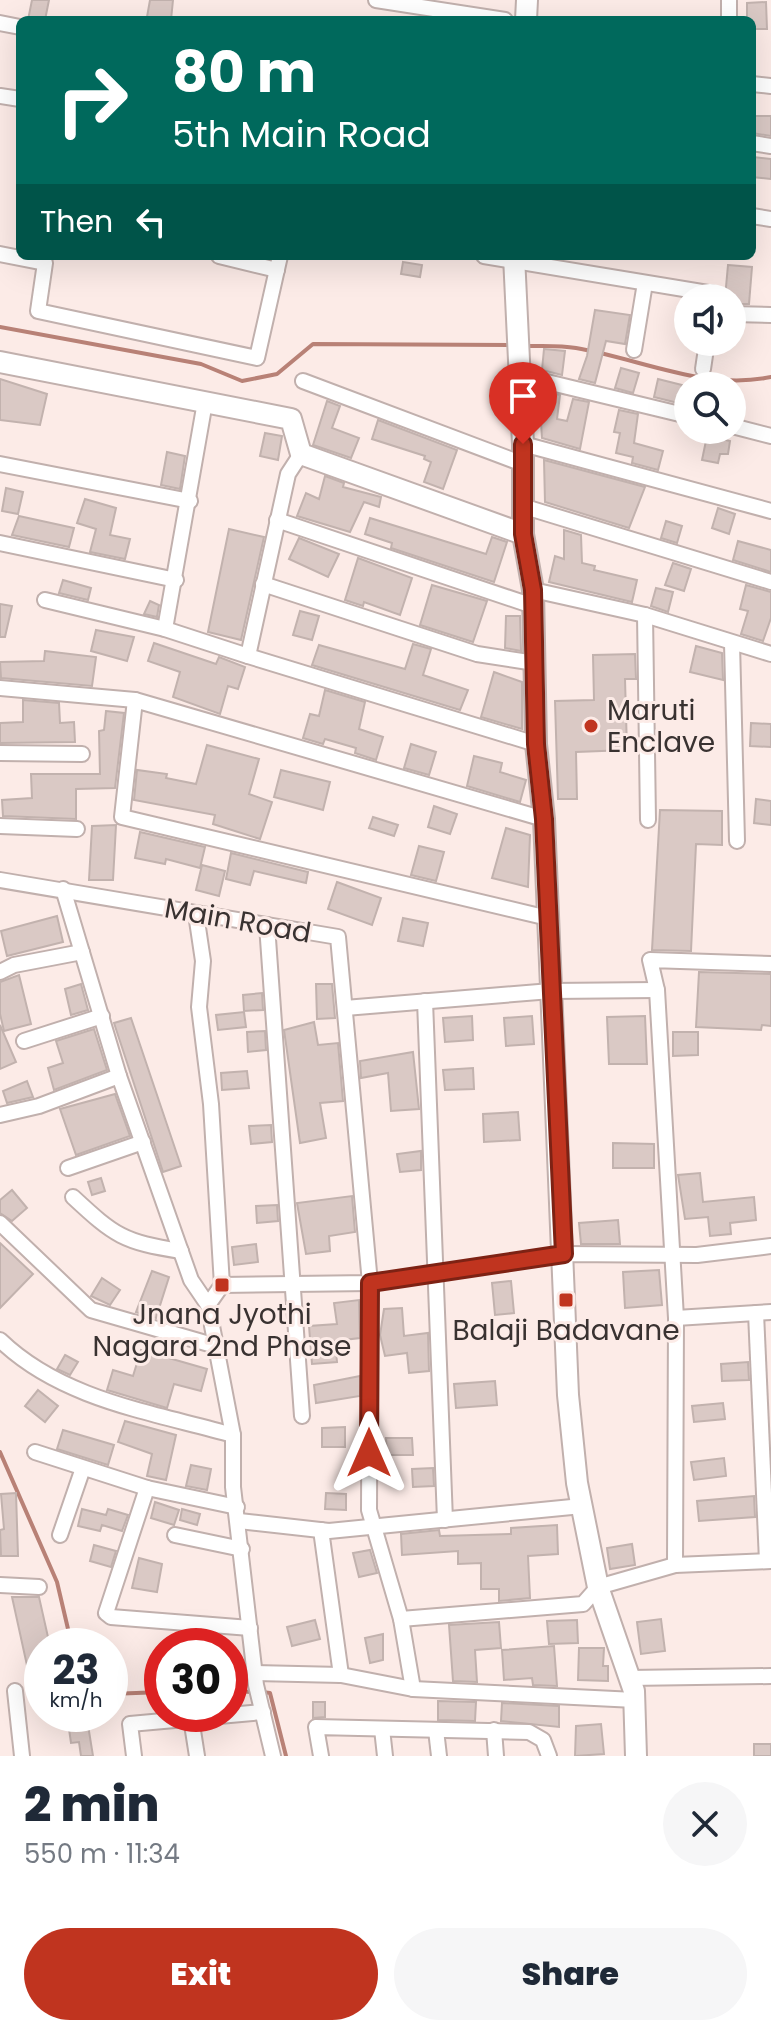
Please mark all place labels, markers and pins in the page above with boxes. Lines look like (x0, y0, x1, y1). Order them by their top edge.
pin (489, 362, 557, 444)
place label: Maruti Enclave (607, 691, 715, 762)
marker: Maruti Enclave (582, 717, 600, 735)
marker: Jnana Jyothi Nagara 2nd Phase (213, 1276, 231, 1294)
marker: Balaji Badavane (557, 1291, 575, 1309)
place label: Jnana Jyothi Nagara 2nd Phase (93, 1295, 351, 1366)
place label: Balaji Badavane (452, 1311, 680, 1350)

